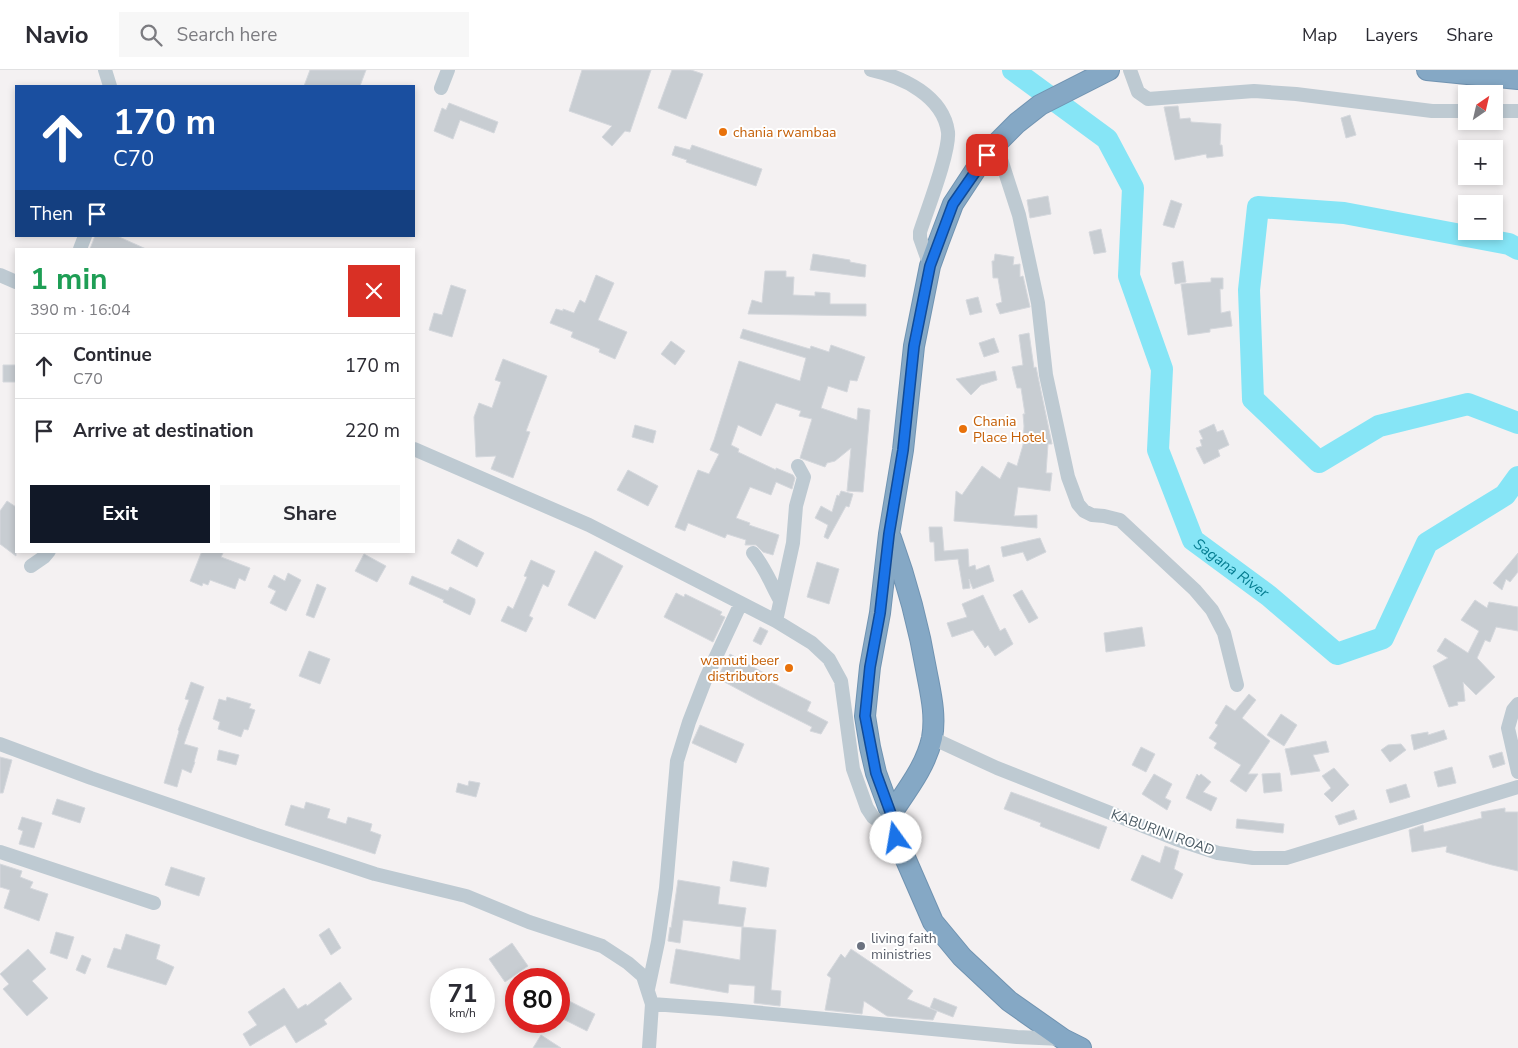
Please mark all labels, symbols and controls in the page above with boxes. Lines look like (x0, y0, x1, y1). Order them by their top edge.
search box (119, 12, 469, 57)
text: Navio (25, 19, 89, 51)
icon: search (137, 21, 165, 49)
text: Search here (177, 22, 277, 48)
text: Map (1302, 23, 1337, 47)
text: Layers (1365, 23, 1418, 47)
text: Share (1446, 23, 1493, 47)
north arrow (1458, 85, 1502, 130)
map controls (1458, 85, 1503, 240)
text: 170 m (113, 99, 216, 146)
icon: ahead (30, 105, 95, 170)
place label: chania rwambaa (733, 123, 837, 142)
marker: chania rwambaa (717, 126, 729, 138)
pin (966, 134, 1008, 176)
button: + (1458, 140, 1503, 185)
icon: arrive (973, 141, 1001, 169)
text: C70 (113, 144, 154, 174)
button: − (1458, 195, 1503, 240)
icon: arrive (83, 200, 111, 228)
text: Then (30, 201, 73, 227)
text: 1 min (30, 259, 108, 300)
button: close (348, 265, 400, 317)
text: 390 m · 16:04 (30, 299, 131, 321)
text: Continue (73, 342, 152, 368)
icon: ahead (30, 352, 58, 380)
text: 170 m (345, 353, 400, 379)
text: C70 (73, 368, 103, 390)
place label: Chania Place Hotel (973, 412, 1046, 447)
icon: arrive (30, 417, 58, 445)
text: Arrive at destination (73, 418, 254, 444)
text: 220 m (345, 418, 400, 444)
marker: Chania Place Hotel (957, 423, 969, 435)
button: Exit (30, 485, 210, 543)
button: Share (220, 485, 400, 543)
water label: Sagana River (1190, 534, 1273, 603)
place label: wamuti beer distributors (700, 651, 779, 686)
marker: wamuti beer distributors (783, 662, 795, 674)
street label: KABURINI ROAD (1108, 805, 1217, 860)
position arrow (869, 811, 921, 863)
place label: living faith ministries (871, 929, 937, 964)
marker: living faith ministries (855, 940, 867, 952)
speed limit sign: 80 (505, 968, 570, 1033)
text: 71 (447, 977, 478, 1011)
text: km/h (449, 1005, 476, 1021)

